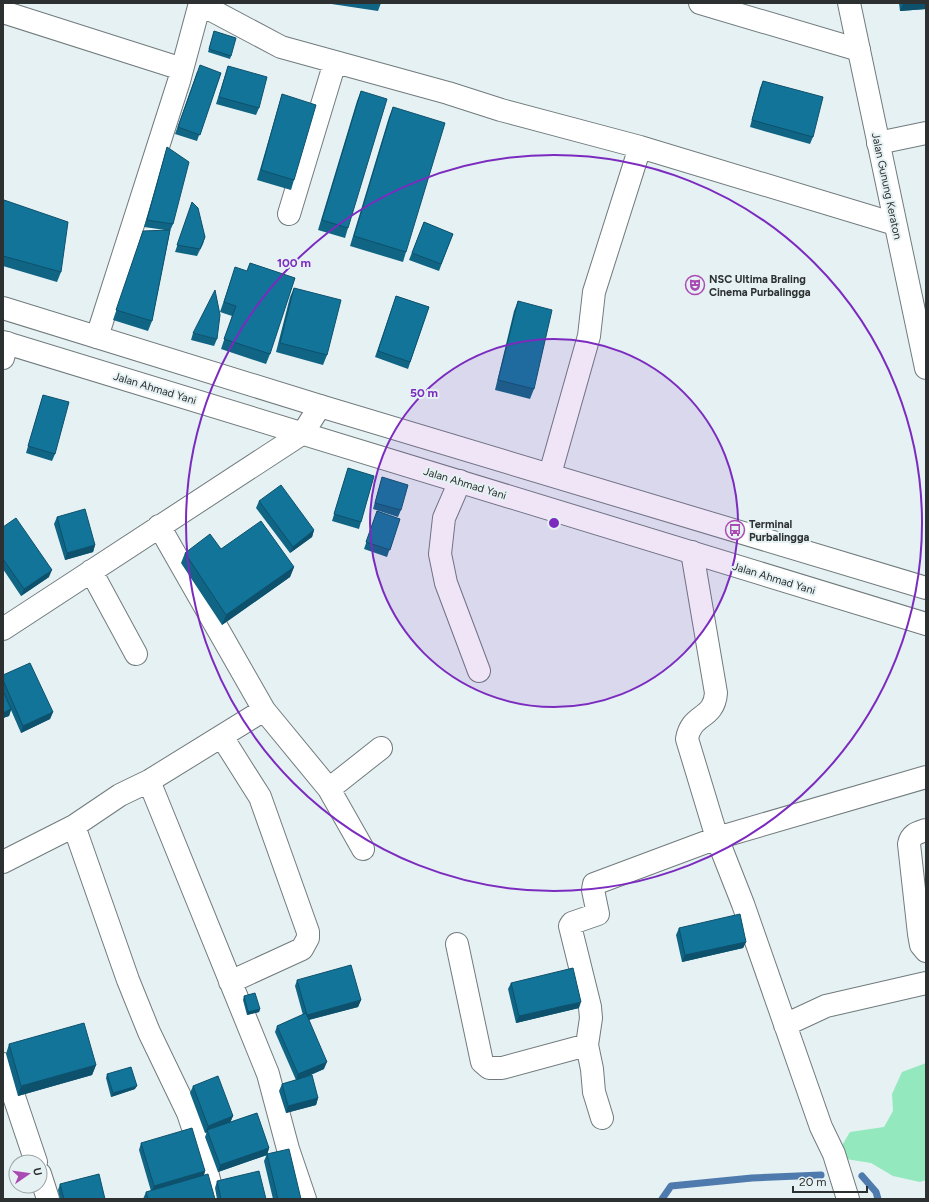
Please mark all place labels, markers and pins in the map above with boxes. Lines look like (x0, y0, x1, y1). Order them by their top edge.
place label: NSC Ultima Braling Cinema Purbalingga (709, 273, 811, 299)
theatre icon: NSC Ultima Braling Cinema Purbalingga (684, 274, 706, 296)
centre of rings (547, 516, 561, 530)
place label: Terminal Purbalingga (749, 518, 810, 544)
bus stop icon: Terminal Purbalingga (724, 519, 746, 541)

